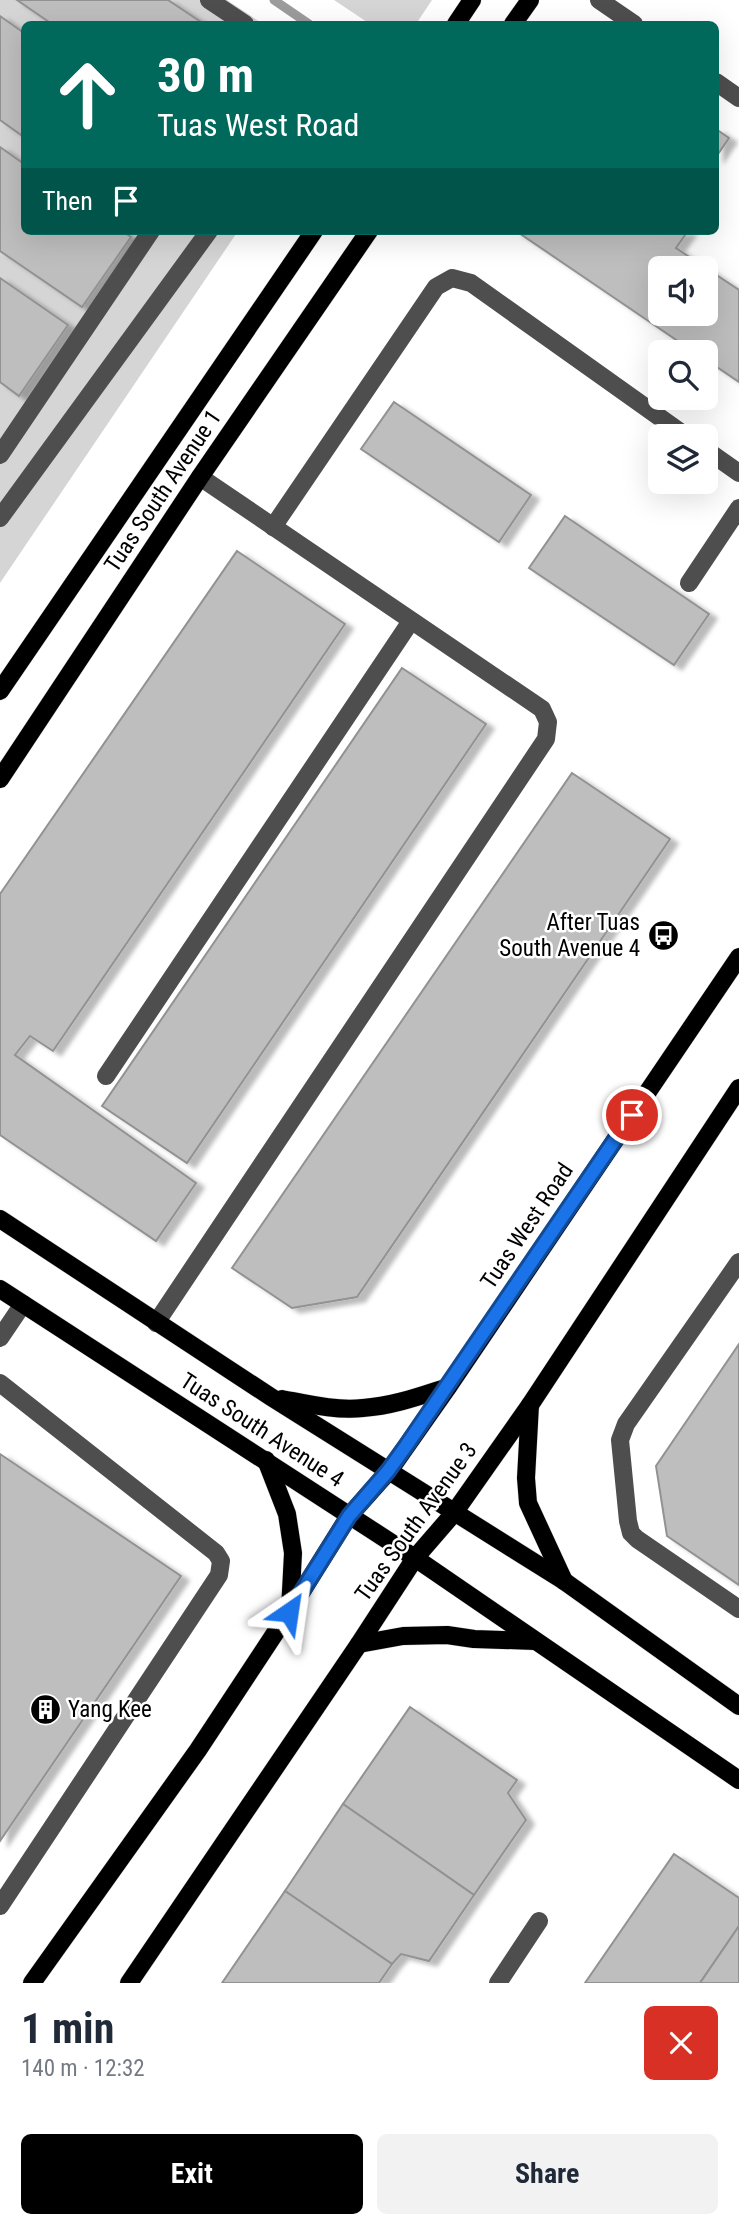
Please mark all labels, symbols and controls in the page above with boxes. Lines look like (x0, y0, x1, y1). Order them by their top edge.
text: 30 m (157, 47, 254, 104)
icon: ahead (42, 49, 133, 140)
text: Tuas West Road (157, 106, 359, 144)
icon: arrive (107, 182, 145, 220)
text: Then (42, 186, 93, 216)
map controls (648, 256, 718, 494)
button: sound (648, 256, 718, 326)
button: search (648, 340, 718, 410)
street label: Tuas South Avenue 1 (99, 405, 227, 577)
button: layers (648, 424, 718, 494)
place label: After Tuas South Avenue 4 (499, 909, 640, 962)
bus stop icon: After Tuas South Avenue 4 (646, 918, 680, 952)
pin (602, 1085, 662, 1145)
icon: arrive (613, 1096, 651, 1134)
street label: Tuas West Road (475, 1158, 579, 1294)
street label: Tuas South Avenue 4 (175, 1367, 349, 1493)
street label: Tuas South Avenue 3 (349, 1437, 483, 1607)
position arrow (252, 1575, 326, 1649)
building icon: Yang Kee (28, 1692, 62, 1726)
place label: Yang Kee (68, 1696, 152, 1723)
text: 1 min (21, 2004, 114, 2053)
button: close (644, 2006, 718, 2080)
text: 140 m · 12:32 (21, 2055, 145, 2082)
button: Exit (21, 2134, 363, 2214)
button: Share (377, 2134, 718, 2214)

